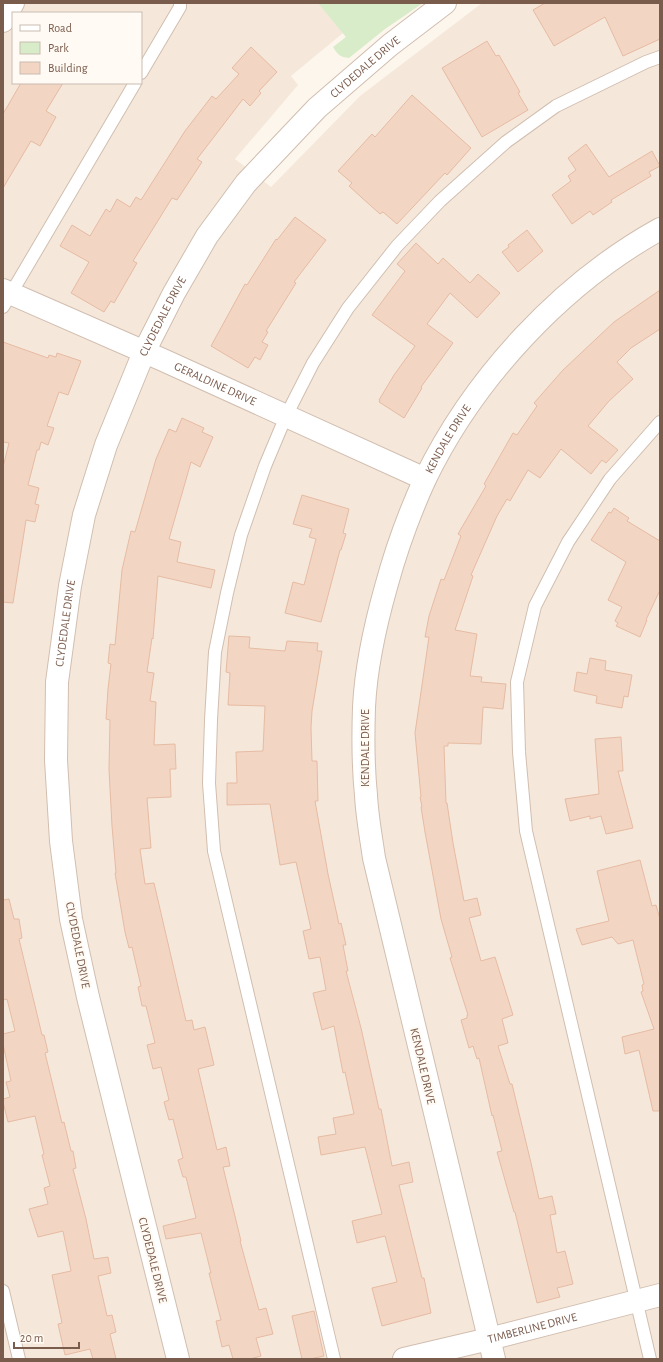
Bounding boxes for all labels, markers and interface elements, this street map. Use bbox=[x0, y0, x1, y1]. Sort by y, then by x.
legend bbox=[12, 12, 142, 84]
text: Road bbox=[48, 22, 72, 34]
street label: CLYDEDALE DRIVE bbox=[328, 34, 402, 100]
text: Park bbox=[48, 42, 69, 54]
text: Building bbox=[48, 62, 88, 74]
street label: CLYDEDALE DRIVE bbox=[137, 274, 188, 358]
street label: GERALDINE DRIVE bbox=[172, 360, 258, 408]
street label: KENDALE DRIVE bbox=[423, 402, 473, 475]
street label: CLYDEDALE DRIVE bbox=[53, 578, 77, 668]
street label: KENDALE DRIVE bbox=[359, 709, 371, 787]
street label: CLYDEDALE DRIVE bbox=[64, 901, 92, 989]
street label: KENDALE DRIVE bbox=[408, 1027, 438, 1105]
street label: CLYDEDALE DRIVE bbox=[137, 1216, 169, 1304]
street label: TIMBERLINE DRIVE bbox=[486, 1311, 578, 1345]
scale bar bbox=[14, 1324, 79, 1350]
text: 20 m bbox=[20, 1332, 43, 1344]

